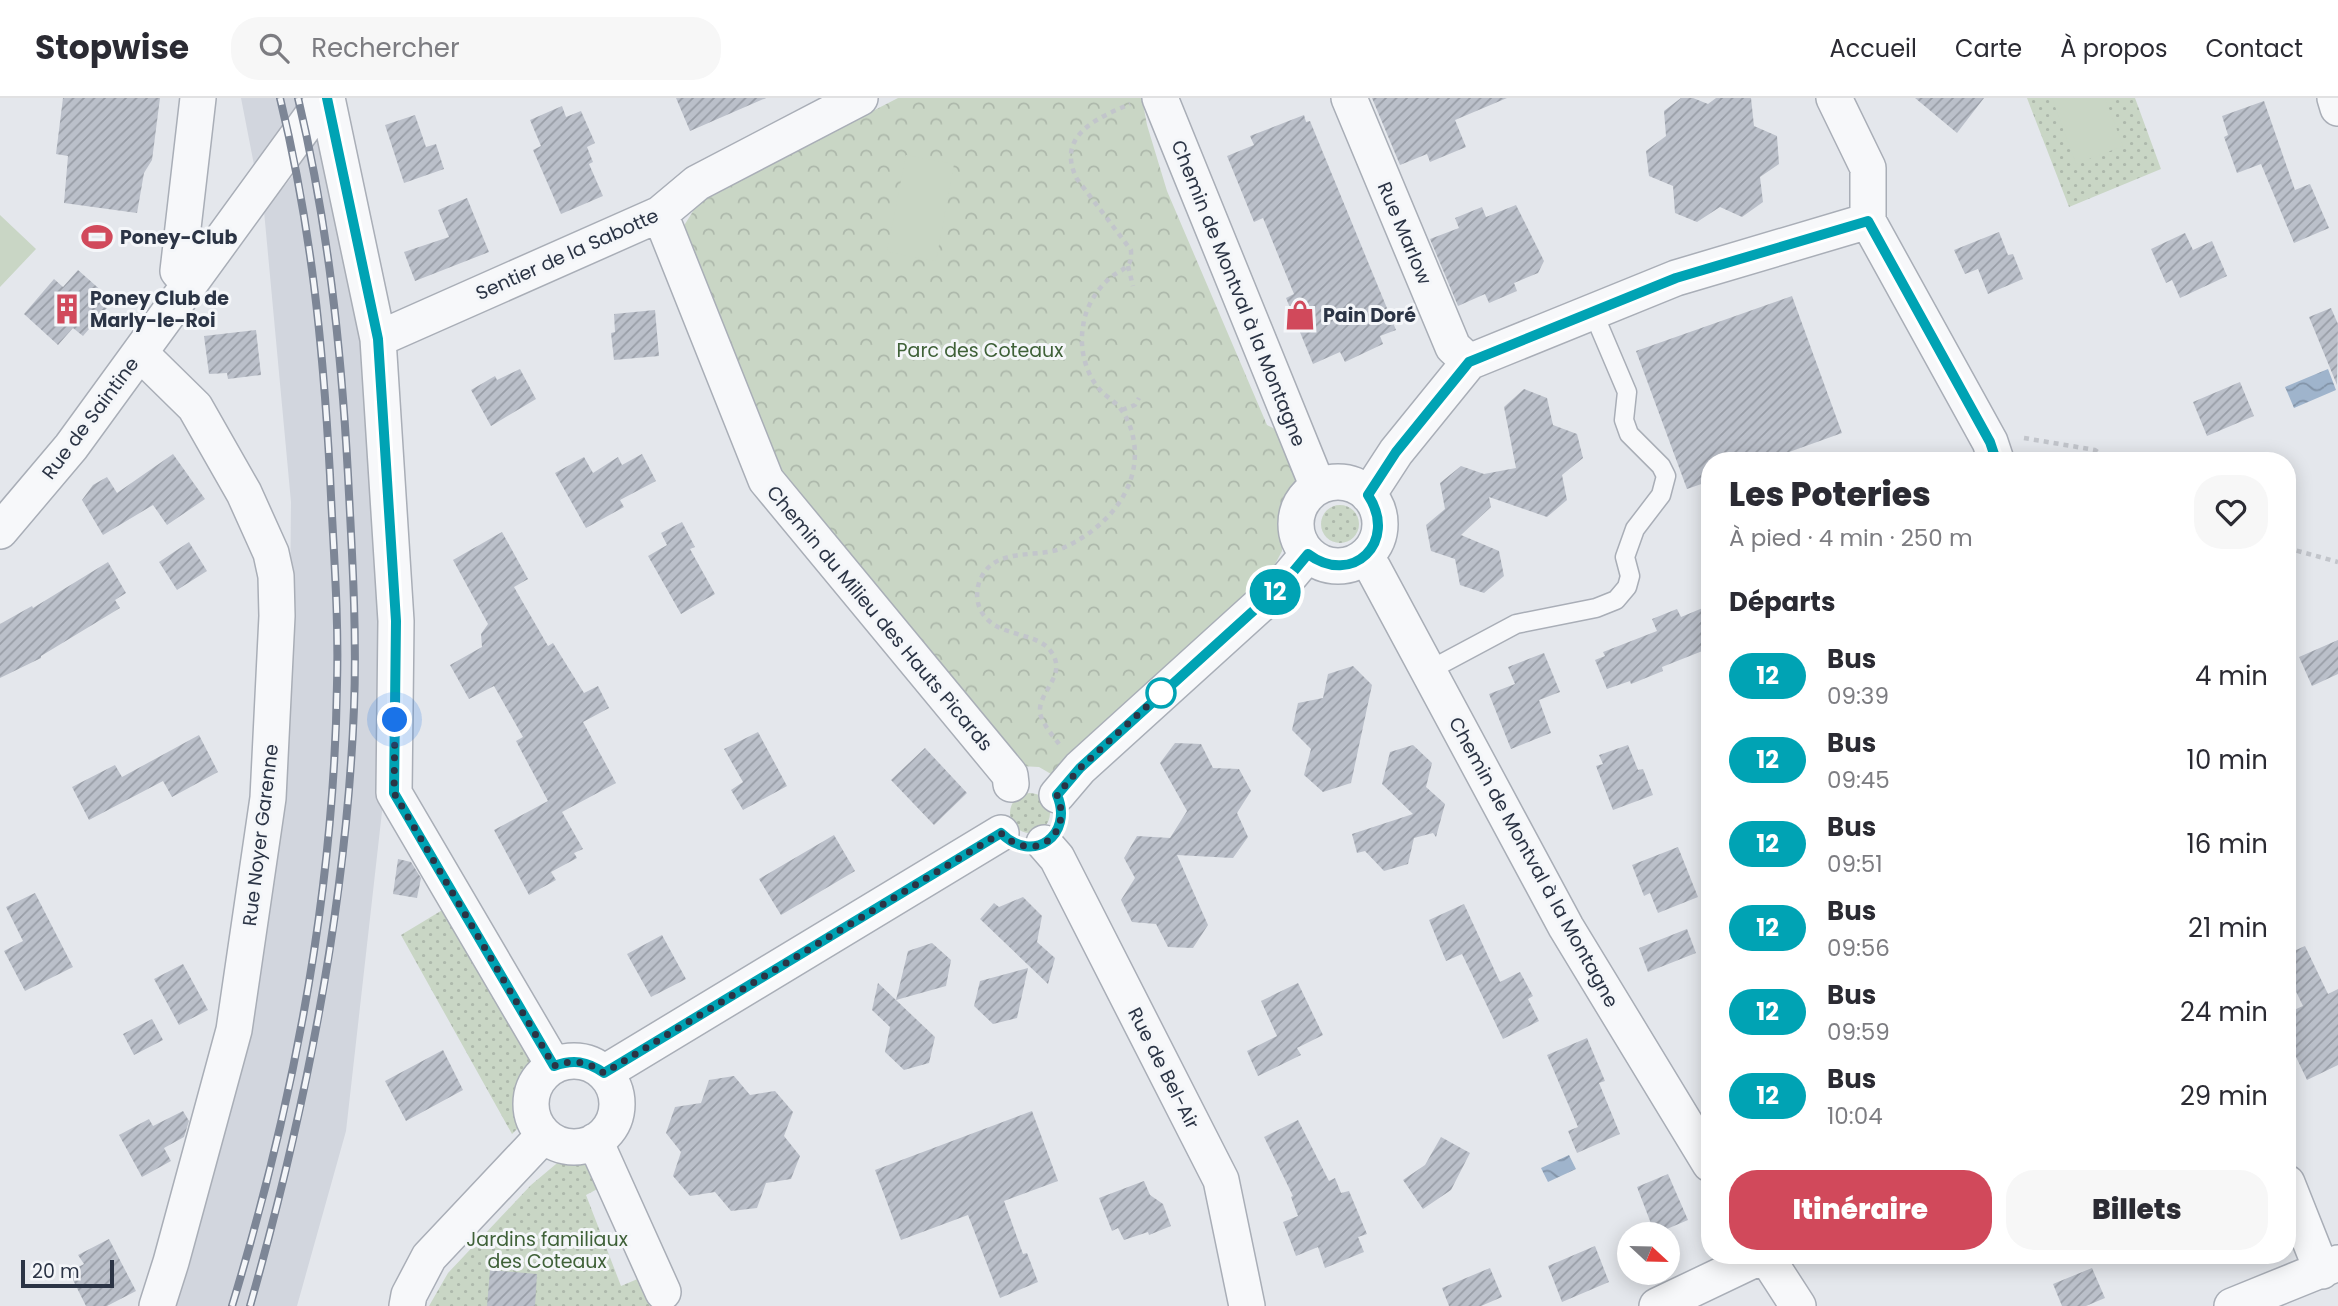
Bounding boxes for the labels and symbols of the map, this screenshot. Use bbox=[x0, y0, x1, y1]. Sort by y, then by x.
street label: Chemin de Montval à la Montagne bbox=[1165, 136, 1313, 450]
street label: Rue Marlow bbox=[1371, 178, 1438, 289]
street label: Sentier de la Sabotte bbox=[471, 202, 663, 307]
sports icon: Poney-Club bbox=[80, 220, 114, 254]
place label: Poney-Club bbox=[120, 224, 237, 251]
place label: Poney Club de Marly-le-Roi bbox=[90, 285, 229, 334]
building icon: Poney Club de Marly-le-Roi bbox=[50, 292, 84, 326]
shop icon: Pain Doré bbox=[1283, 298, 1317, 332]
place label: Pain Doré bbox=[1323, 302, 1416, 329]
park label: Parc des Coteaux bbox=[897, 337, 1063, 364]
street label: Rue de Saintine bbox=[35, 352, 145, 485]
street label: Chemin du Milieu des Hauts Picards bbox=[760, 480, 999, 757]
line badge: 12 bbox=[1244, 569, 1306, 615]
unlabelled marker bbox=[1146, 678, 1176, 708]
your location bbox=[377, 702, 412, 737]
street label: Chemin de Montval à la Montagne bbox=[1442, 712, 1625, 1012]
street label: Rue Noyer Garenne bbox=[236, 742, 285, 928]
street label: Rue de Bel-Air bbox=[1121, 1003, 1206, 1134]
north arrow bbox=[1617, 1222, 1680, 1284]
park label: Jardins familiaux des Coteaux bbox=[466, 1226, 628, 1275]
scale bar bbox=[21, 1257, 114, 1289]

